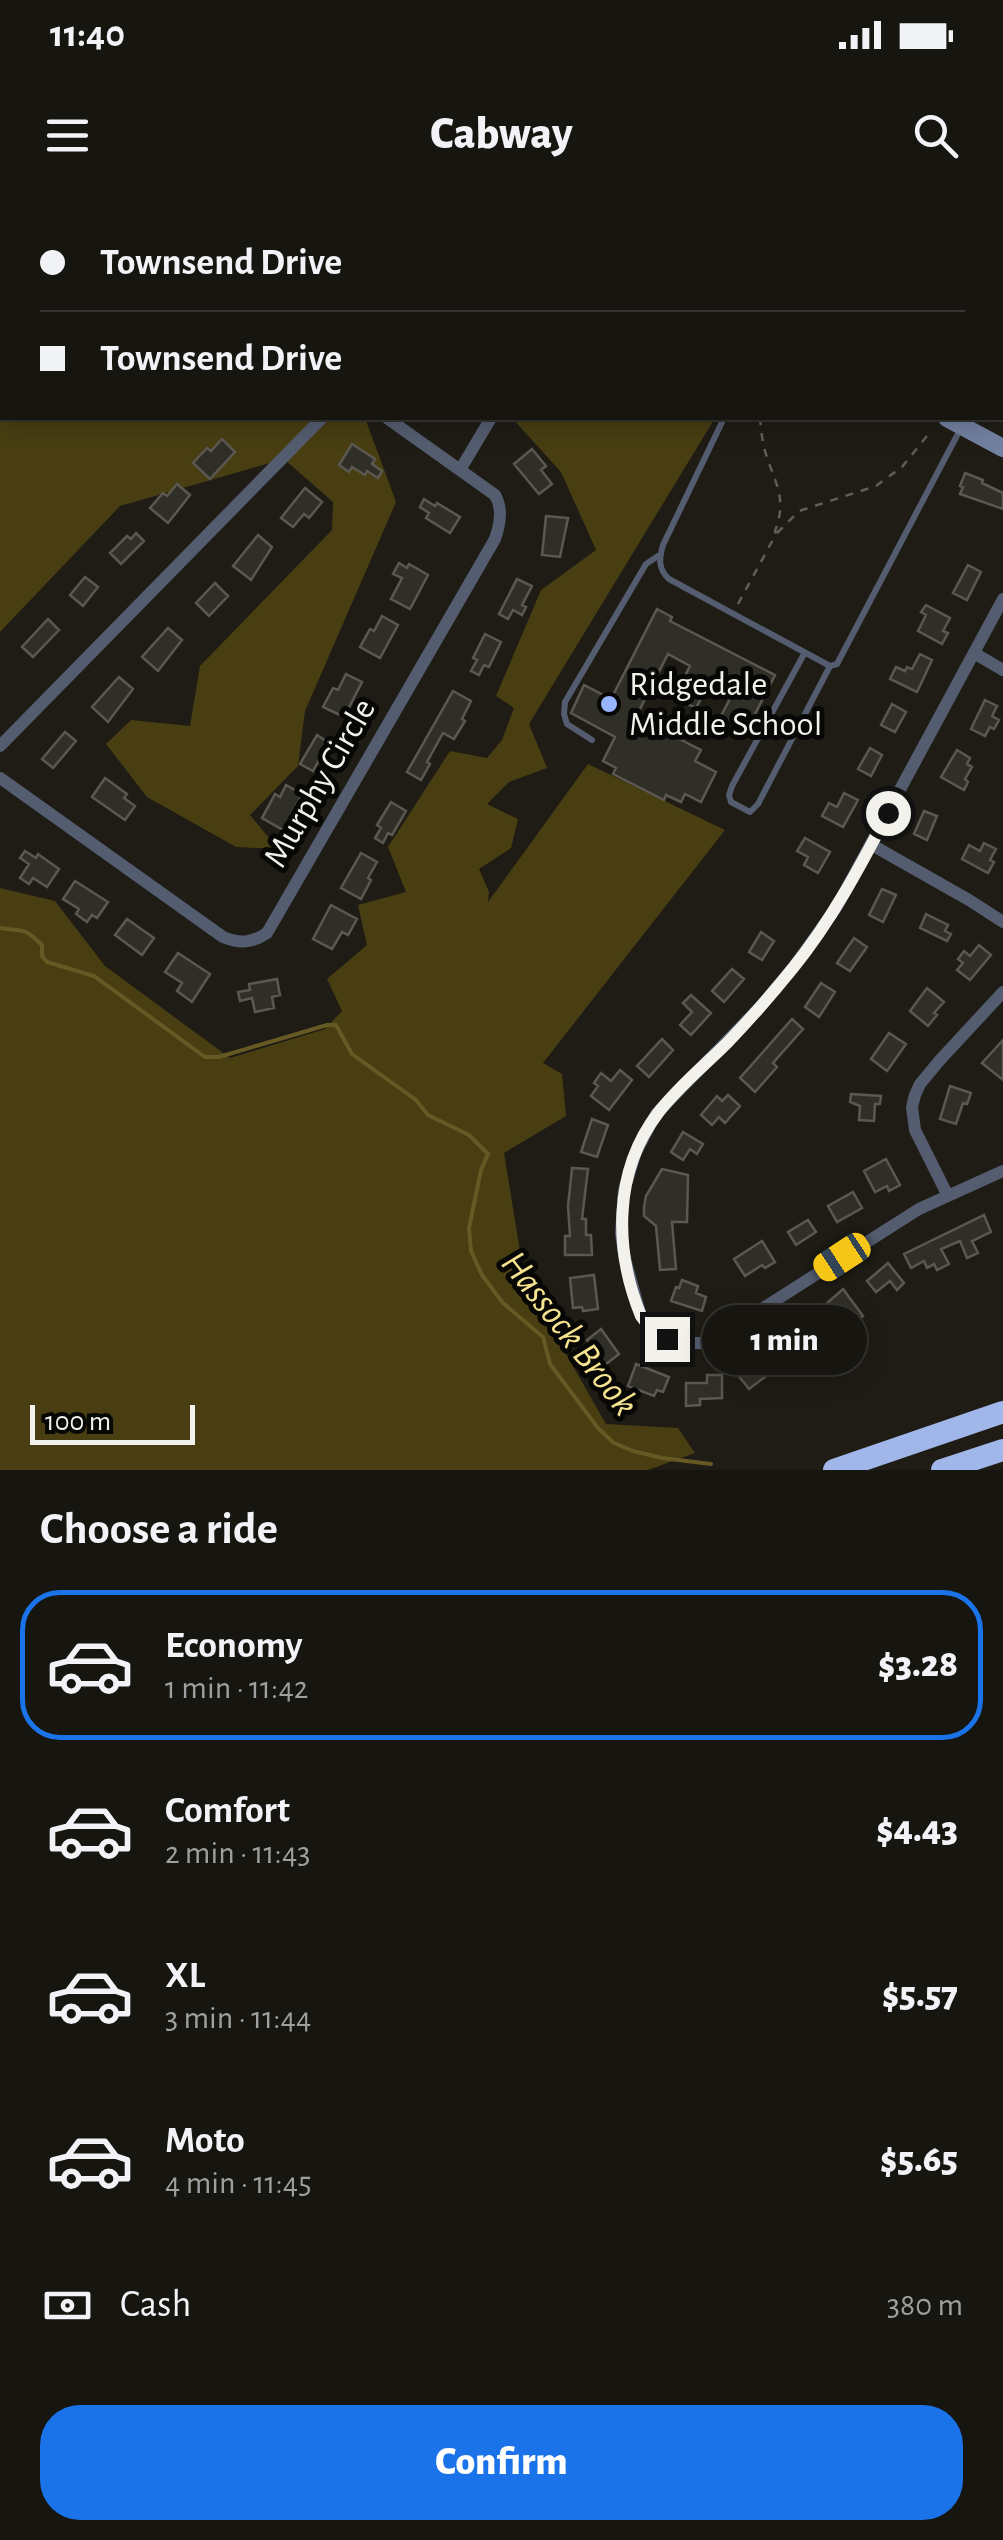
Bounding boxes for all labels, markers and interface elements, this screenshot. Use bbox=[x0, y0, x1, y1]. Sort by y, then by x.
text: 11:40 bbox=[50, 16, 125, 54]
icon: menu bbox=[40, 108, 95, 163]
icon: search bbox=[908, 108, 963, 163]
text: Cabway bbox=[430, 112, 573, 157]
text: Townsend Drive bbox=[100, 244, 342, 282]
text: Townsend Drive bbox=[100, 340, 342, 378]
place label: Ridgedale Middle School bbox=[629, 667, 822, 742]
street label: Murphy Circle bbox=[258, 693, 382, 873]
marker: Ridgedale Middle School bbox=[598, 693, 620, 715]
route start bbox=[866, 791, 911, 836]
car bbox=[809, 1228, 875, 1286]
water label: Hassock Brook bbox=[494, 1245, 644, 1423]
callout: 1 min bbox=[702, 1304, 867, 1374]
route end bbox=[645, 1317, 690, 1362]
text: 1 min bbox=[750, 1324, 819, 1356]
scale bar bbox=[30, 1400, 195, 1444]
text: 100 m bbox=[45, 1408, 111, 1436]
text: Choose a ride bbox=[40, 1507, 278, 1552]
icon: car bbox=[45, 1620, 135, 1710]
text: Economy bbox=[165, 1627, 303, 1665]
text: $3.28 bbox=[878, 1646, 958, 1684]
text: 1 min · 11:42 bbox=[165, 1672, 308, 1704]
icon: car bbox=[45, 1785, 135, 1875]
text: Comfort bbox=[165, 1792, 290, 1830]
text: $4.43 bbox=[876, 1811, 958, 1849]
text: 2 min · 11:43 bbox=[165, 1837, 311, 1869]
icon: car bbox=[45, 1950, 135, 2040]
text: XL bbox=[165, 1957, 205, 1995]
text: $5.57 bbox=[882, 1976, 958, 2014]
text: 3 min · 11:44 bbox=[165, 2002, 311, 2034]
icon: car bbox=[45, 2115, 135, 2205]
text: Moto bbox=[165, 2122, 245, 2160]
text: $5.65 bbox=[880, 2141, 958, 2179]
text: 4 min · 11:45 bbox=[165, 2167, 312, 2199]
icon: cash bbox=[40, 2278, 95, 2333]
text: Cash bbox=[120, 2286, 191, 2324]
text: 380 m bbox=[887, 2289, 963, 2321]
button: Confirm bbox=[40, 2405, 963, 2520]

